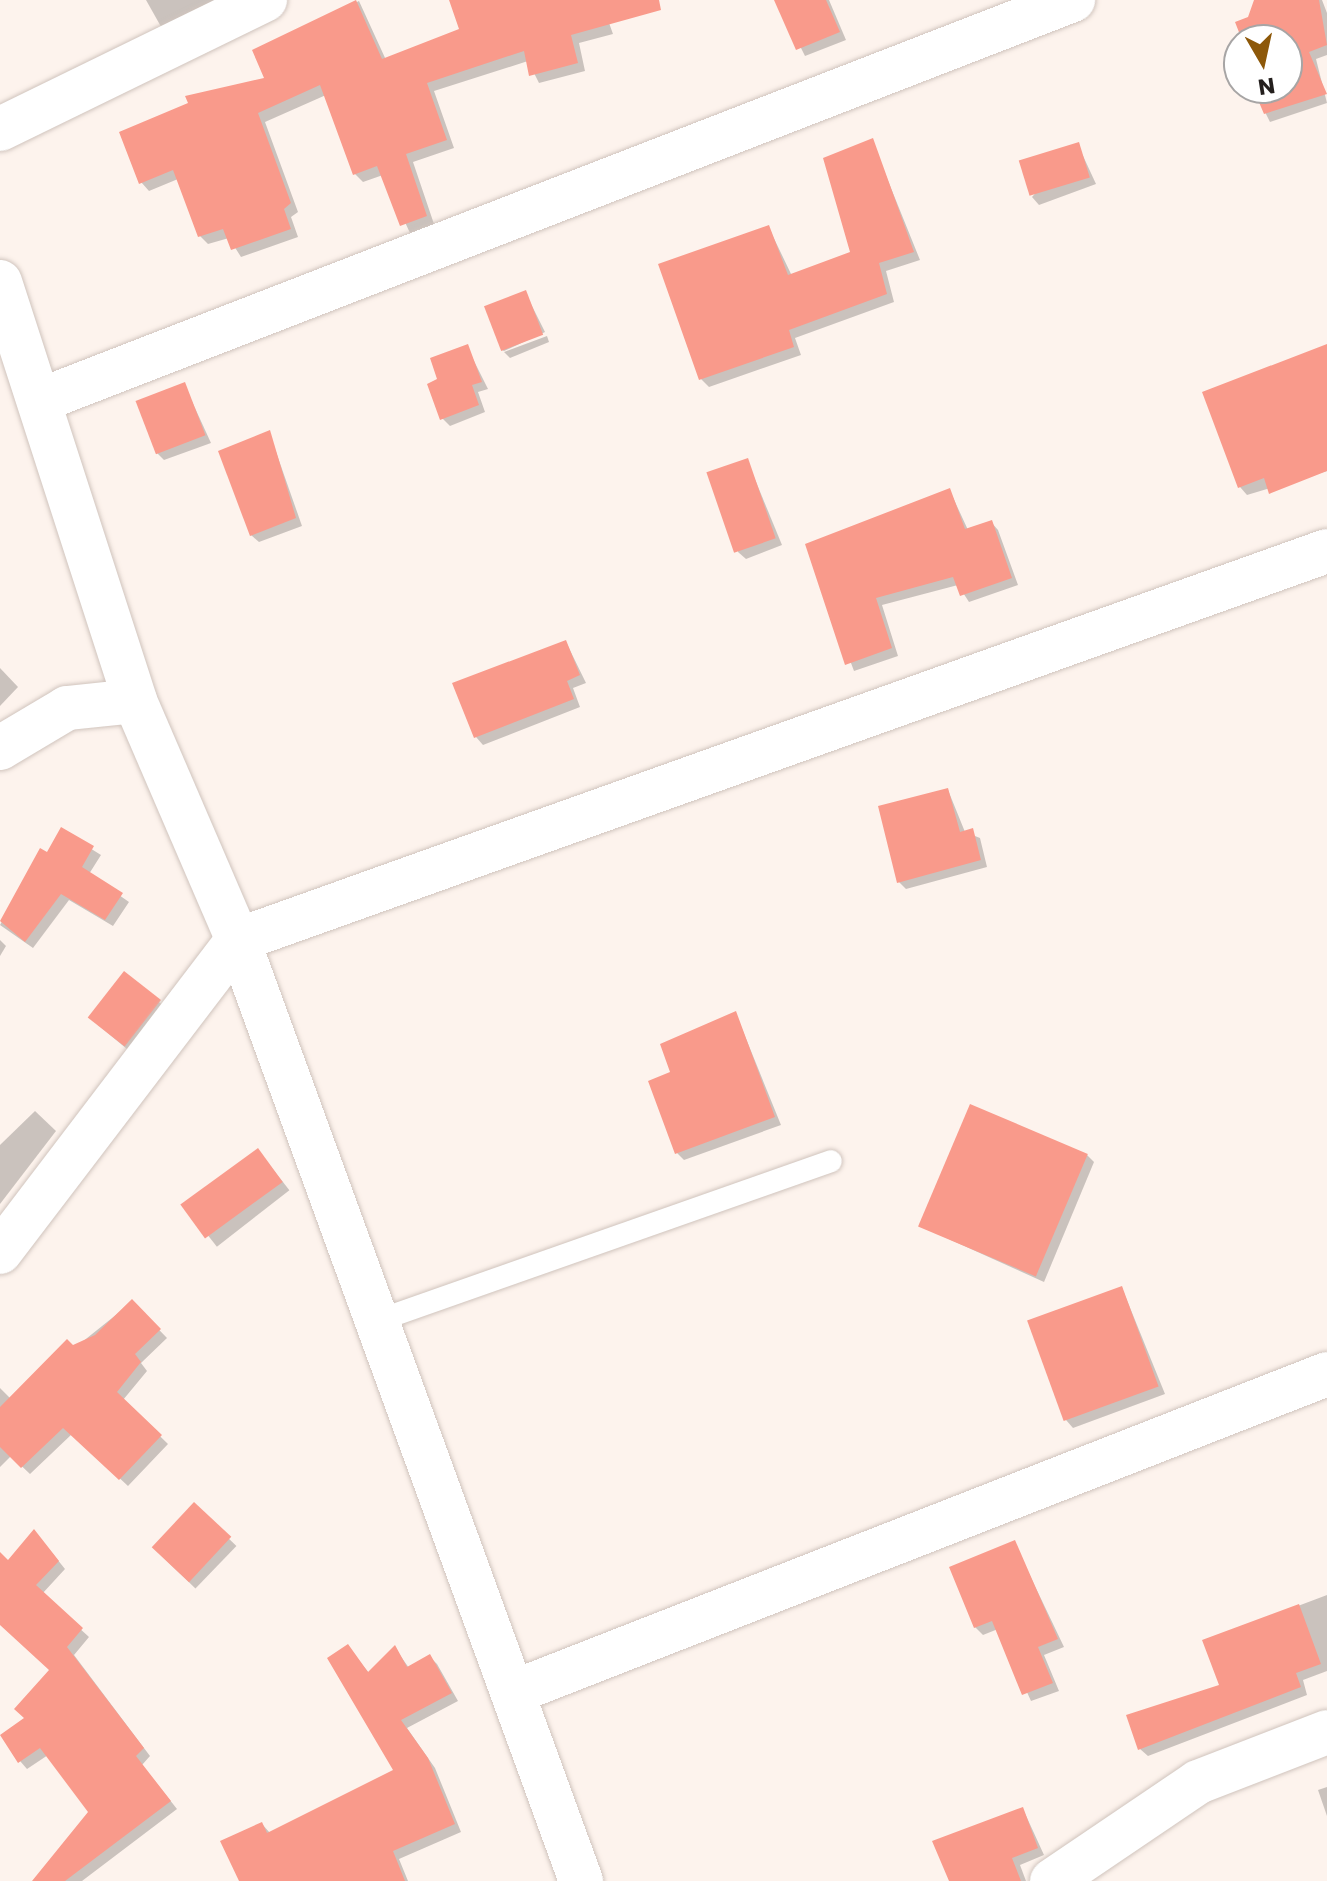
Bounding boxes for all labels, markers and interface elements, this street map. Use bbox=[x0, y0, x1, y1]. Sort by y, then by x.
north arrow bbox=[1223, 24, 1303, 104]
text: N bbox=[1256, 70, 1277, 103]

